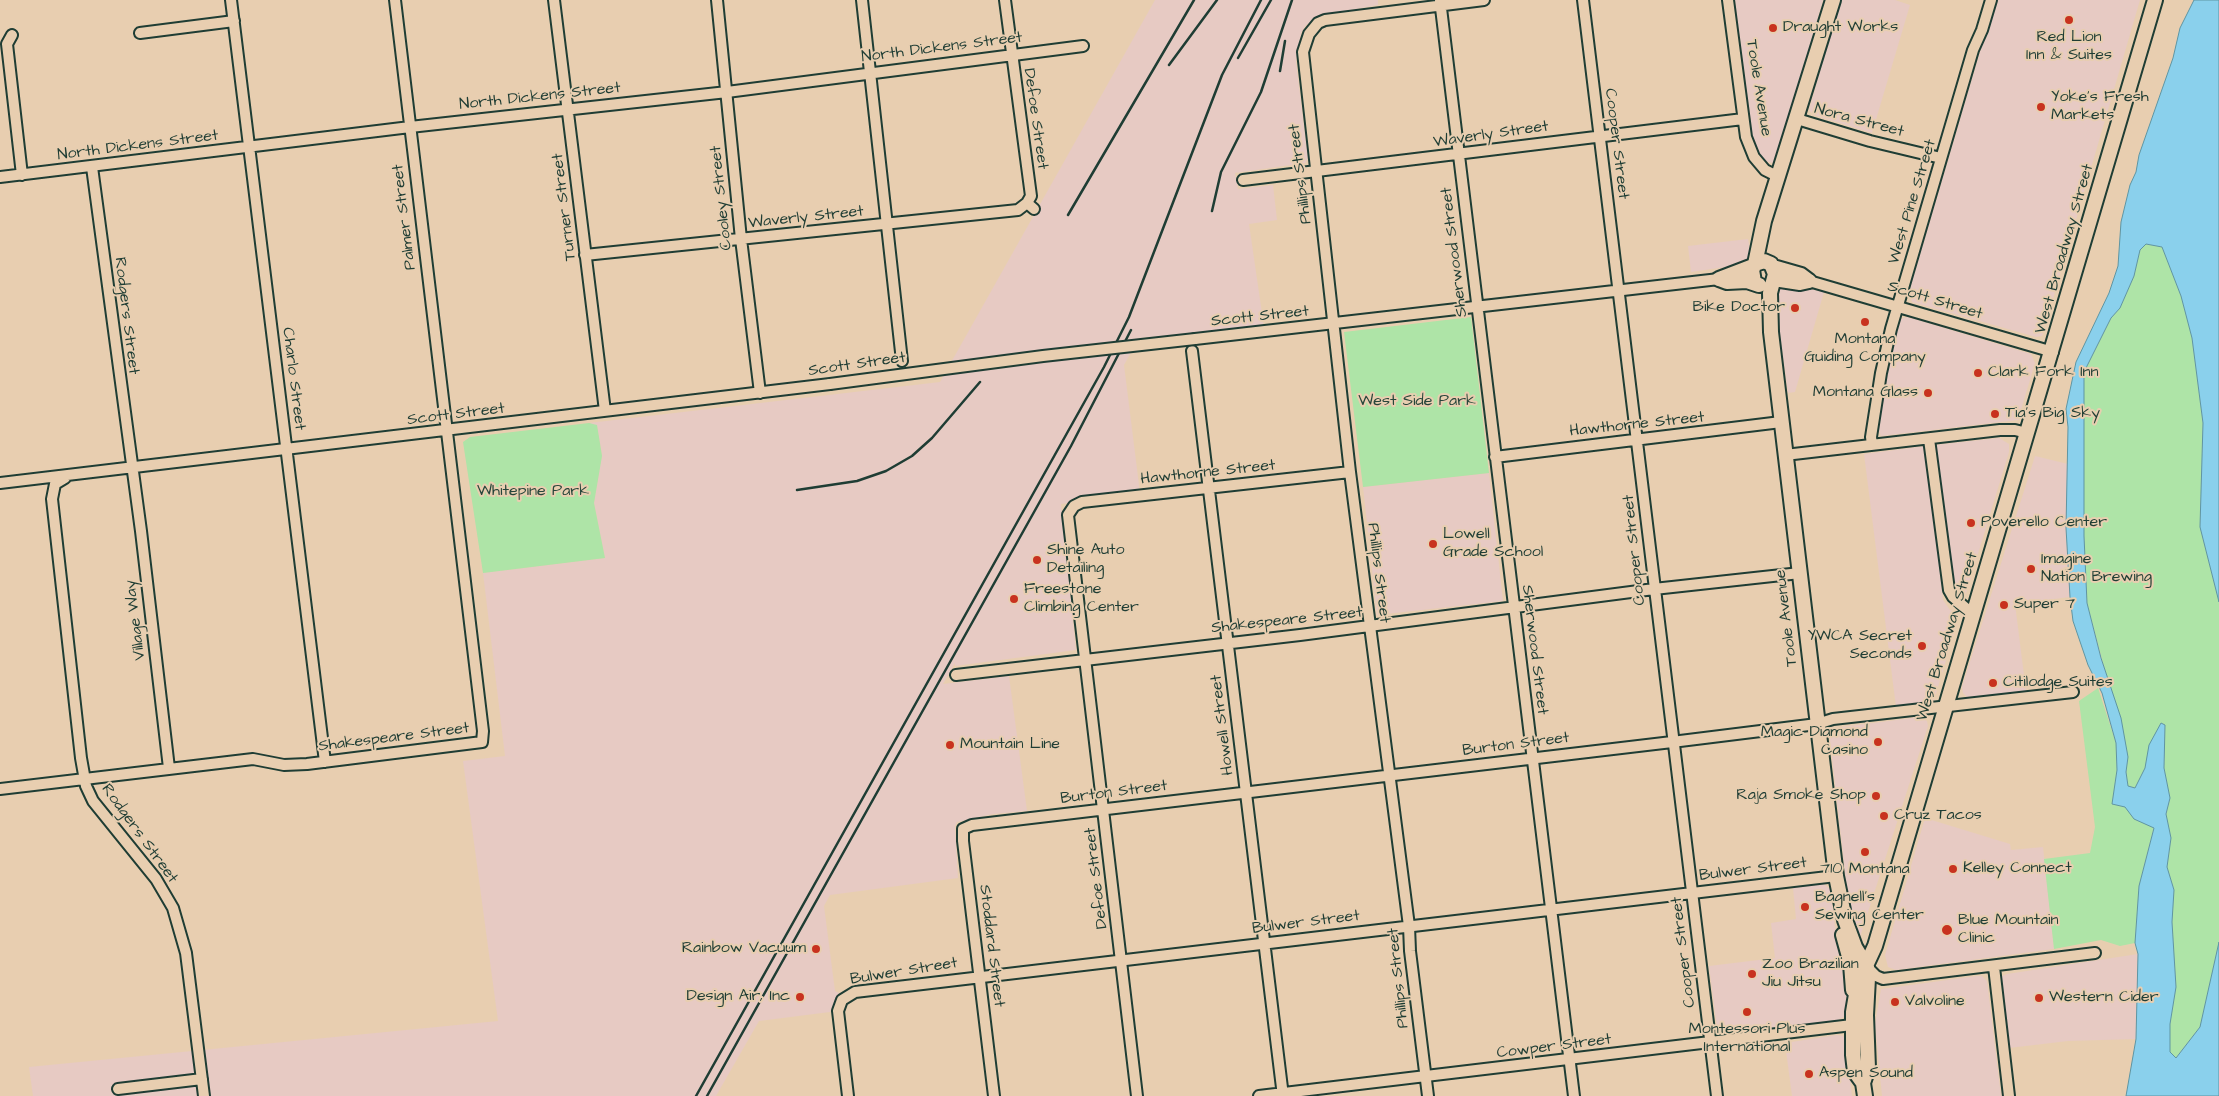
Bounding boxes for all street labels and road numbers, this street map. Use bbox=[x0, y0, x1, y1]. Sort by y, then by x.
street label: North Dickens Street bbox=[861, 29, 1023, 67]
street label: Toole Avenue bbox=[1741, 38, 1775, 138]
street label: Defoe Street bbox=[1018, 67, 1052, 171]
street label: North Dickens Street bbox=[459, 79, 621, 115]
street label: Cooper Street bbox=[1600, 88, 1632, 200]
street label: Nora Street bbox=[1812, 100, 1906, 142]
street label: Waverly Street bbox=[1432, 117, 1550, 153]
street label: Phillips Street bbox=[1285, 123, 1317, 225]
street label: North Dickens Street bbox=[57, 127, 219, 165]
street label: West Pine Street bbox=[1885, 137, 1941, 267]
street label: Cooley Street bbox=[707, 145, 737, 251]
street label: Turner Street bbox=[549, 152, 581, 262]
street label: West Broadway Street bbox=[2032, 162, 2098, 336]
street label: Palmer Street bbox=[389, 163, 421, 271]
street label: Sherwood Street bbox=[1438, 186, 1472, 318]
street label: Waverly Street bbox=[747, 202, 865, 234]
street label: Rodgers Street bbox=[109, 256, 143, 376]
street label: Scott Street bbox=[1885, 277, 1985, 325]
street label: Scott Street bbox=[1210, 302, 1310, 332]
street label: Charlo Street bbox=[277, 326, 309, 432]
street label: Scott Street bbox=[807, 349, 907, 381]
street label: Scott Street bbox=[406, 399, 506, 431]
street label: Hawthorne Street bbox=[1569, 408, 1705, 442]
street label: Hawthorne Street bbox=[1140, 456, 1276, 490]
street label: Cooper Street bbox=[1620, 494, 1650, 606]
street label: Phillips Street bbox=[1362, 522, 1394, 624]
street label: West Broadway Street bbox=[1913, 550, 1983, 724]
street label: Toole Avenue bbox=[1772, 568, 1802, 668]
street label: Village Way bbox=[122, 579, 150, 661]
street label: Sherwood Street bbox=[1517, 584, 1551, 716]
street label: Shakespeare Street bbox=[1211, 604, 1363, 638]
street label: Howell Street bbox=[1207, 674, 1239, 776]
street label: Shakespeare Street bbox=[317, 719, 471, 757]
street label: Burton Street bbox=[1461, 729, 1571, 761]
street label: Burton Street bbox=[1059, 777, 1169, 809]
street label: Rodgers Street bbox=[97, 781, 181, 887]
street label: Defoe Street bbox=[1081, 826, 1113, 930]
street label: Bulwer Street bbox=[1698, 854, 1808, 886]
street label: Stoddard Street bbox=[974, 884, 1008, 1008]
street label: Cooper Street bbox=[1668, 896, 1700, 1008]
street label: Bulwer Street bbox=[1251, 907, 1361, 939]
street label: Phillips Street bbox=[1384, 927, 1414, 1029]
street label: Bulwer Street bbox=[849, 954, 959, 990]
street label: Cowper Street bbox=[1496, 1030, 1612, 1064]

